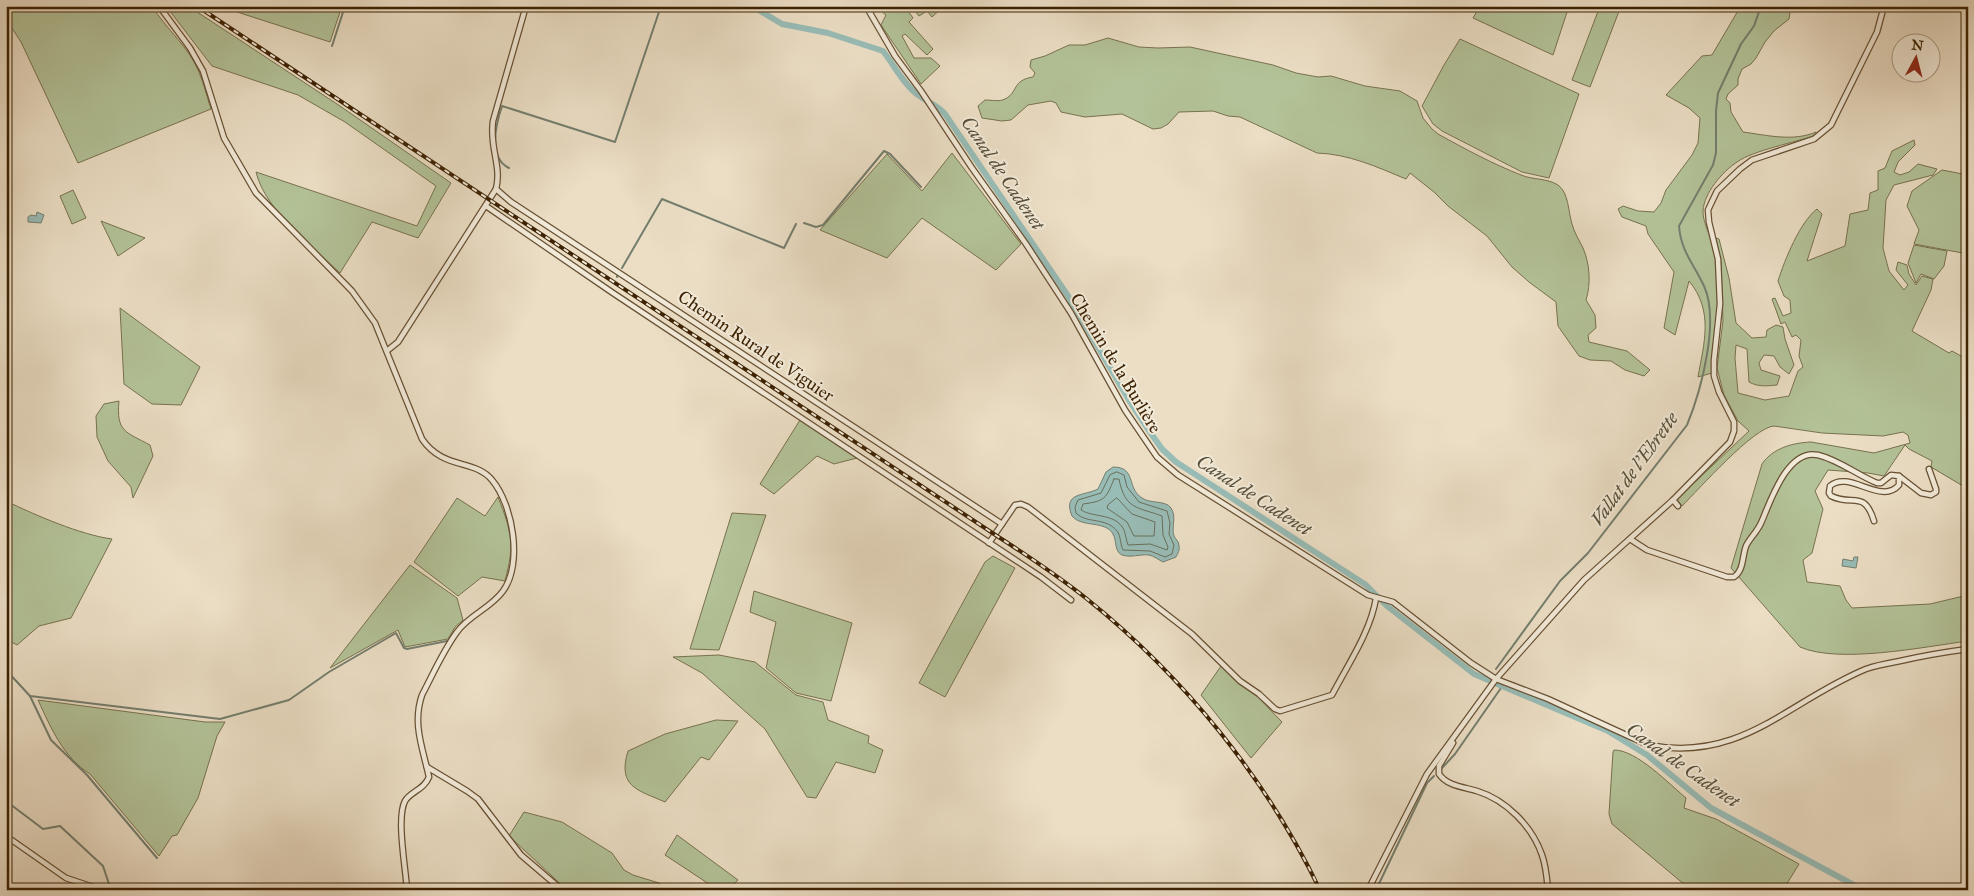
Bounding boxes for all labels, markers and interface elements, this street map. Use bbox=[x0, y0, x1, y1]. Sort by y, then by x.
north arrow bbox=[1892, 32, 1942, 82]
text: N bbox=[1911, 36, 1925, 55]
water label: Canal de Cadenet bbox=[956, 112, 1050, 235]
street label: Chemin Rural de Viguier bbox=[673, 286, 839, 407]
street label: Chemin de la Burlière bbox=[1065, 289, 1167, 437]
water label: Vallat de l'Ebrette bbox=[1585, 407, 1683, 530]
water label: Canal de Cadenet bbox=[1192, 449, 1317, 541]
water label: Canal de Cadenet bbox=[1622, 718, 1745, 813]

